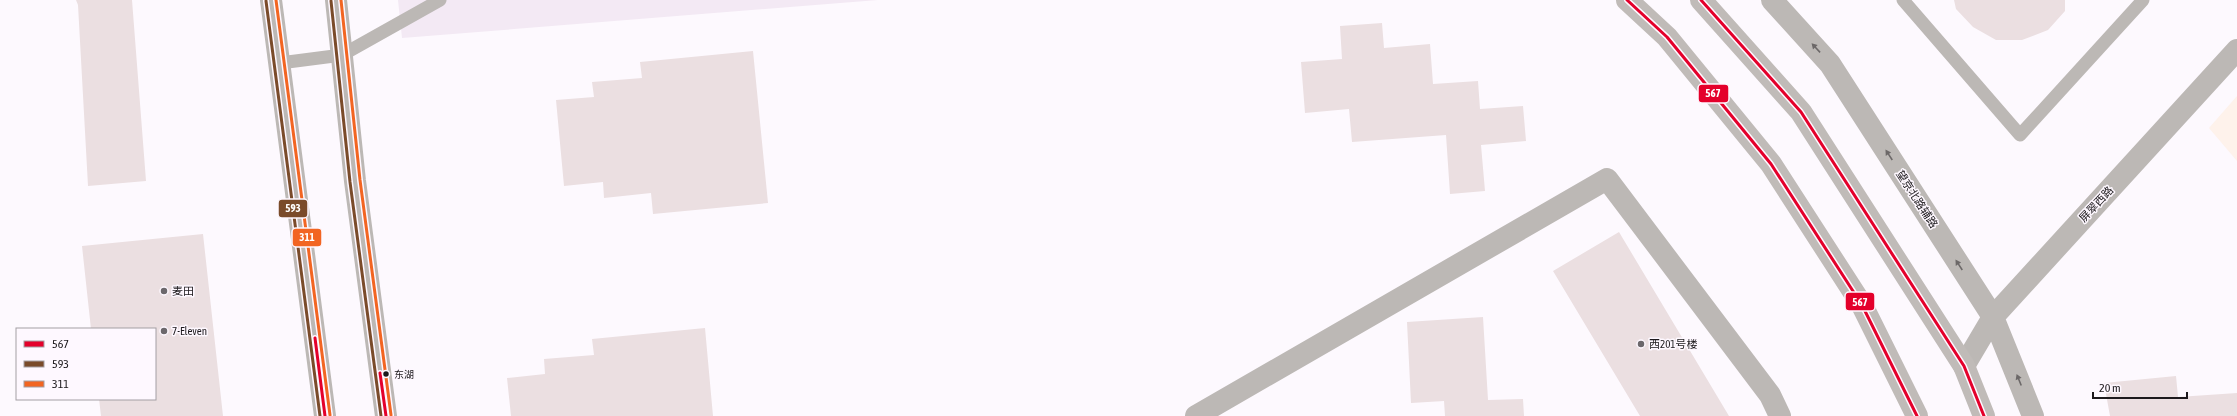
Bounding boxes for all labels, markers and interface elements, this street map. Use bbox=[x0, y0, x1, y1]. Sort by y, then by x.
one-way arrow bbox=[1811, 43, 1821, 53]
line badge: 567 bbox=[1698, 84, 1729, 103]
text: 567 bbox=[1705, 87, 1721, 99]
one-way arrow bbox=[1885, 150, 1893, 161]
street label: 望京北路辅路 bbox=[1894, 168, 1940, 230]
street label: 屏翠西路 bbox=[2077, 184, 2115, 224]
line badge: 593 bbox=[278, 199, 308, 218]
text: 593 bbox=[285, 202, 301, 214]
line badge: 311 bbox=[292, 228, 322, 247]
text: 311 bbox=[299, 231, 315, 243]
one-way arrow bbox=[1956, 259, 1963, 271]
place label: 麦田 bbox=[172, 285, 194, 297]
marker: 麦田 bbox=[159, 286, 169, 296]
line badge: 567 bbox=[1845, 292, 1875, 311]
text: 567 bbox=[1852, 296, 1868, 308]
place label: 7-Eleven bbox=[172, 325, 207, 337]
marker: 7-Eleven bbox=[159, 326, 169, 336]
legend bbox=[16, 328, 156, 400]
text: 567 bbox=[52, 337, 69, 351]
place label: 西201号楼 bbox=[1649, 338, 1698, 350]
marker: 西201号楼 bbox=[1636, 339, 1646, 349]
text: 593 bbox=[52, 357, 69, 371]
marker: 东湖 bbox=[381, 369, 391, 379]
place label: 东湖 bbox=[394, 369, 414, 380]
one-way arrow bbox=[2015, 373, 2021, 385]
scale bar bbox=[2093, 374, 2187, 400]
text: 311 bbox=[52, 377, 69, 391]
text: 20 m bbox=[2099, 381, 2121, 395]

